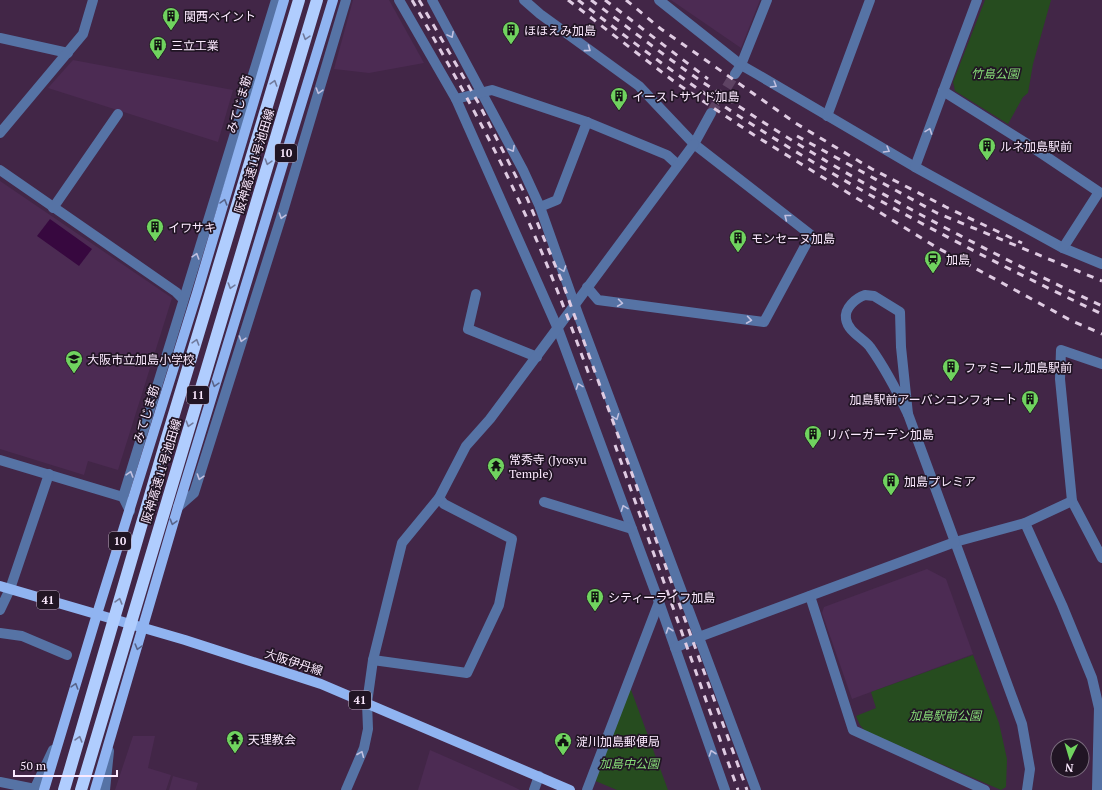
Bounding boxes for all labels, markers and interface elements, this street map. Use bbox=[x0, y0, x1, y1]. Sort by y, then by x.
building icon: 関西ペイント bbox=[161, 6, 181, 31]
place label: 関西ペイント bbox=[184, 9, 256, 24]
building icon: ほほえみ加島 bbox=[501, 20, 521, 45]
place label: ほほえみ加島 bbox=[524, 23, 596, 38]
one-way arrow bbox=[446, 30, 453, 38]
one-way arrow bbox=[302, 34, 311, 41]
building icon: 三立工業 bbox=[148, 35, 168, 60]
place label: 三立工業 bbox=[171, 38, 219, 53]
one-way arrow bbox=[584, 44, 591, 52]
park label: 竹島公園 bbox=[971, 66, 1021, 81]
street label: みてじま筋 bbox=[224, 73, 254, 135]
one-way arrow bbox=[269, 80, 278, 87]
one-way arrow bbox=[770, 80, 777, 87]
building icon: イーストサイド加島 bbox=[609, 86, 629, 111]
one-way arrow bbox=[315, 87, 324, 94]
place label: イーストサイド加島 bbox=[632, 89, 739, 104]
street label: 阪神高速11号池田線 bbox=[231, 107, 277, 215]
one-way arrow bbox=[924, 127, 932, 134]
building icon: ルネ加島駅前 bbox=[977, 136, 997, 161]
place label: ルネ加島駅前 bbox=[1000, 139, 1072, 154]
road number: 10 bbox=[275, 144, 297, 162]
one-way arrow bbox=[507, 145, 515, 152]
one-way arrow bbox=[883, 146, 890, 153]
one-way arrow bbox=[264, 158, 273, 165]
one-way arrow bbox=[219, 199, 228, 206]
one-way arrow bbox=[278, 212, 287, 219]
one-way arrow bbox=[784, 214, 791, 221]
building icon: イワサキ bbox=[145, 217, 165, 242]
place label: イワサキ bbox=[168, 220, 216, 235]
building icon: モンセーヌ加島 bbox=[728, 228, 748, 253]
place label: モンセーヌ加島 bbox=[751, 231, 835, 246]
station icon: 加島 bbox=[923, 249, 943, 274]
place label: 加島 bbox=[946, 252, 970, 267]
one-way arrow bbox=[192, 253, 200, 260]
one-way arrow bbox=[558, 265, 566, 272]
one-way arrow bbox=[227, 283, 236, 290]
one-way arrow bbox=[617, 298, 623, 307]
one-way arrow bbox=[746, 315, 752, 324]
one-way arrow bbox=[238, 336, 247, 343]
one-way arrow bbox=[191, 339, 200, 346]
school or university icon: 大阪市立加島小学校 bbox=[64, 349, 84, 374]
place label: 大阪市立加島小学校 bbox=[87, 352, 195, 367]
building icon: ファミール加島駅前 bbox=[941, 357, 961, 382]
place label: ファミール加島駅前 bbox=[964, 360, 1072, 375]
one-way arrow bbox=[211, 380, 220, 387]
street label: みてじま筋 bbox=[130, 383, 162, 445]
one-way arrow bbox=[576, 383, 584, 390]
road number: 11 bbox=[187, 386, 209, 404]
building icon: 加島駅前アーバンコンフォート bbox=[1020, 389, 1040, 414]
place label: 加島駅前アーバンコンフォート bbox=[850, 392, 1017, 407]
one-way arrow bbox=[612, 414, 620, 421]
street label: 阪神高速11号池田線 bbox=[138, 417, 184, 525]
one-way arrow bbox=[185, 420, 194, 427]
building icon: リバーガーデン加島 bbox=[803, 424, 823, 449]
place label: リバーガーデン加島 bbox=[826, 427, 934, 442]
place label: 常秀寺 (Jyosyu Temple) bbox=[509, 452, 587, 481]
temple icon: 常秀寺 (Jyosyu Temple) bbox=[486, 456, 506, 481]
one-way arrow bbox=[125, 471, 134, 478]
building icon: 加島プレミア bbox=[881, 471, 901, 496]
one-way arrow bbox=[196, 473, 204, 480]
place label: 加島プレミア bbox=[904, 474, 976, 489]
one-way arrow bbox=[621, 505, 629, 512]
one-way arrow bbox=[170, 519, 178, 525]
road number: 10 bbox=[109, 532, 131, 550]
building icon: シティーライフ加島 bbox=[585, 587, 605, 612]
place label: シティーライフ加島 bbox=[608, 590, 715, 605]
road number: 41 bbox=[37, 591, 59, 609]
one-way arrow bbox=[114, 598, 123, 605]
one-way arrow bbox=[666, 627, 674, 634]
one-way arrow bbox=[134, 643, 143, 650]
street label: 大阪伊丹線 bbox=[263, 646, 325, 678]
one-way arrow bbox=[71, 682, 79, 689]
road number: 41 bbox=[349, 691, 371, 709]
park label: 加島駅前公園 bbox=[909, 708, 983, 723]
temple icon: 天理教会 bbox=[225, 729, 245, 754]
public building icon: 淀川加島郵便局 bbox=[553, 731, 573, 756]
place label: 天理教会 bbox=[248, 732, 296, 747]
place label: 淀川加島郵便局 bbox=[576, 734, 660, 749]
one-way arrow bbox=[74, 736, 83, 743]
north arrow bbox=[1050, 738, 1090, 778]
one-way arrow bbox=[708, 750, 717, 757]
one-way arrow bbox=[356, 751, 364, 759]
scale bar bbox=[14, 752, 117, 778]
park label: 加島中公園 bbox=[599, 756, 661, 771]
text: 50 m bbox=[20, 758, 47, 773]
text: N bbox=[1064, 761, 1074, 775]

